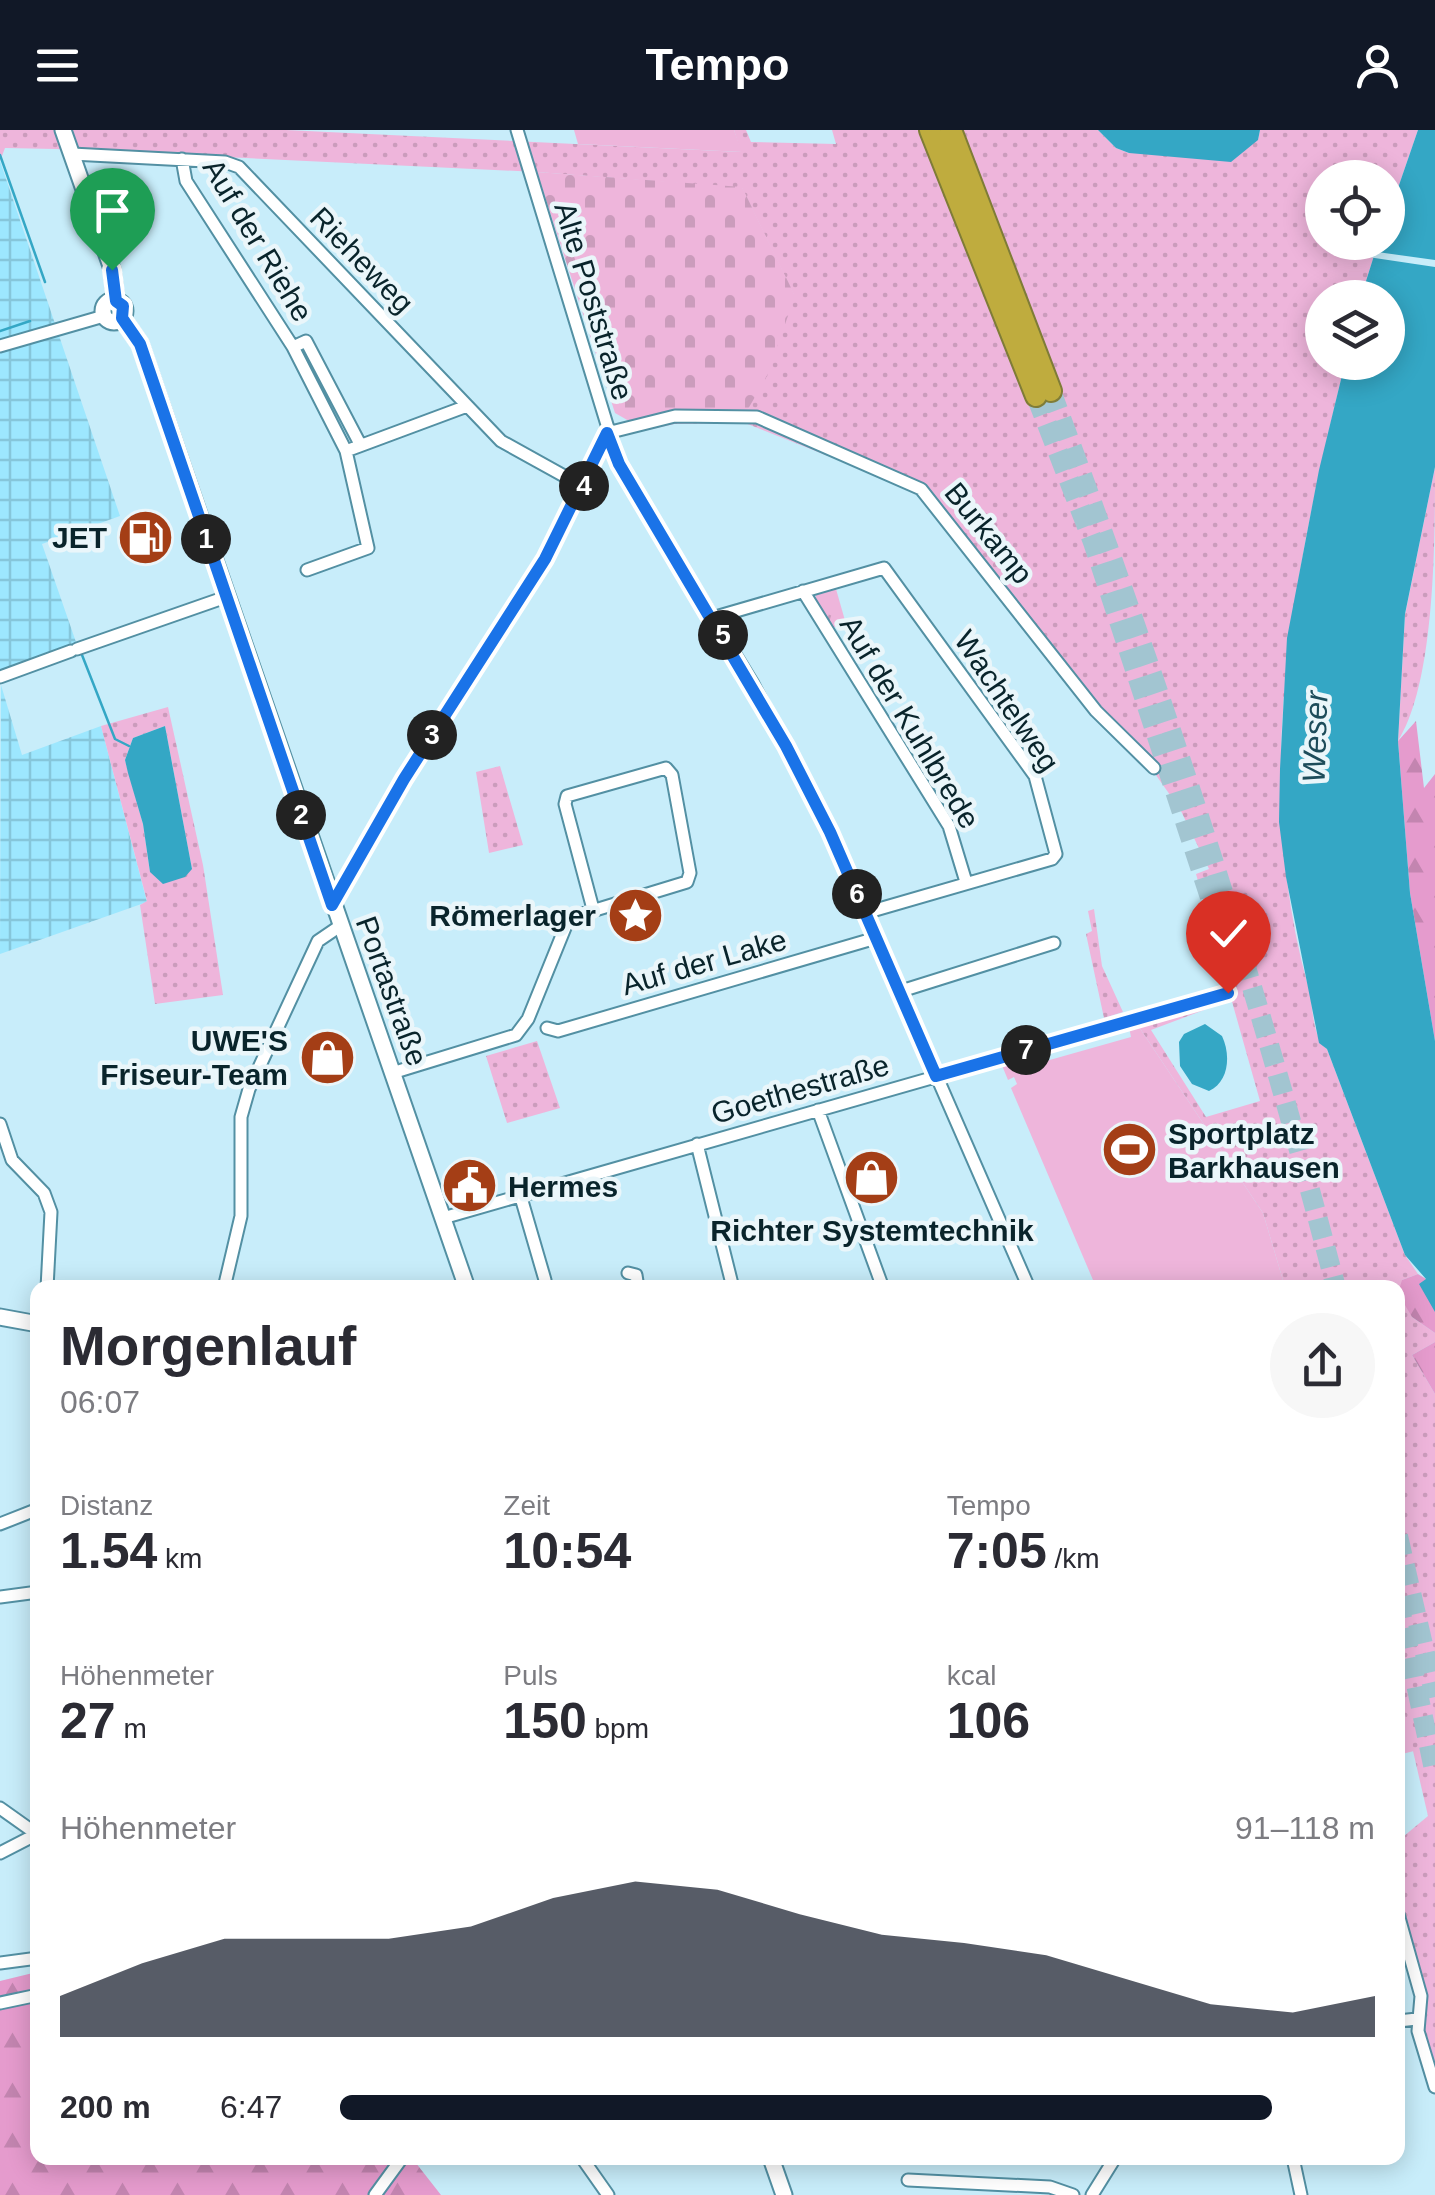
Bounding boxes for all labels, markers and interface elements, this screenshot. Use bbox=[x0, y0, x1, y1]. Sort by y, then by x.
icon: menu bbox=[30, 38, 85, 93]
icon: person bbox=[1350, 38, 1405, 93]
text: Tempo bbox=[645, 39, 790, 90]
street label: Auf der Riehe bbox=[197, 153, 319, 327]
map controls bbox=[1305, 160, 1405, 380]
button: locate bbox=[1305, 160, 1405, 260]
pin bbox=[70, 168, 155, 271]
icon: arrive bbox=[85, 183, 140, 238]
street label: Alte Poststraße bbox=[548, 198, 640, 404]
street label: Rieheweg bbox=[304, 201, 420, 319]
button: layers bbox=[1305, 280, 1405, 380]
pin: 4 bbox=[559, 461, 609, 511]
text: 4 bbox=[576, 470, 592, 501]
street label: Burkamp bbox=[938, 476, 1040, 590]
fuel station icon: JET bbox=[116, 507, 176, 567]
pin: 1 bbox=[181, 514, 231, 564]
place label: JET bbox=[52, 521, 107, 554]
text: 1 bbox=[198, 523, 214, 554]
pin: 5 bbox=[698, 610, 748, 660]
street label: Auf der Kuhlbrede bbox=[834, 610, 986, 834]
text: 5 bbox=[715, 619, 731, 650]
street label: Wachtelweg bbox=[948, 624, 1066, 778]
water label: Weser bbox=[1295, 689, 1335, 784]
pin: 3 bbox=[407, 710, 457, 760]
text: 3 bbox=[424, 719, 440, 750]
pin: 2 bbox=[276, 790, 326, 840]
text: 2 bbox=[293, 799, 309, 830]
pin: 6 bbox=[832, 869, 882, 919]
text: 6 bbox=[849, 878, 865, 909]
place icon: Römerlager bbox=[605, 885, 665, 945]
pin bbox=[1186, 891, 1271, 994]
place label: Römerlager bbox=[429, 899, 596, 932]
icon: check bbox=[1201, 906, 1256, 961]
street label: Portastraße bbox=[350, 912, 434, 1070]
street label: Auf der Lake bbox=[618, 923, 790, 1001]
place label: UWE'S Friseur-Team bbox=[100, 1024, 288, 1091]
pin: 7 bbox=[1001, 1025, 1051, 1075]
shop icon: UWE'S Friseur-Team bbox=[297, 1027, 357, 1087]
text: 7 bbox=[1018, 1034, 1034, 1065]
street label: Goethestraße bbox=[707, 1048, 893, 1130]
place label: Sportplatz Barkhausen bbox=[1168, 1117, 1340, 1184]
sports icon: Sportplatz Barkhausen bbox=[1099, 1120, 1159, 1180]
shop icon: Richter Systemtechnik bbox=[842, 1148, 902, 1208]
public building icon: Hermes bbox=[439, 1156, 499, 1216]
place label: Hermes bbox=[508, 1170, 618, 1203]
place label: Richter Systemtechnik bbox=[710, 1214, 1034, 1247]
button: share bbox=[1270, 1313, 1375, 1418]
text: Morgenlauf bbox=[60, 1315, 356, 1377]
text: 06:07 bbox=[60, 1384, 140, 1420]
text: Distanz bbox=[60, 1490, 153, 1521]
text: Zeit bbox=[503, 1490, 550, 1521]
text: Tempo bbox=[947, 1490, 1031, 1521]
text: 1.54 bbox=[60, 1523, 157, 1579]
text: 10:54 bbox=[503, 1523, 631, 1579]
text: 7:05 bbox=[947, 1523, 1047, 1579]
text: km bbox=[157, 1543, 202, 1574]
text: /km bbox=[1047, 1543, 1100, 1574]
text: Höhenmeter bbox=[60, 1660, 214, 1691]
text: Puls bbox=[503, 1660, 558, 1691]
text: kcal bbox=[947, 1660, 996, 1691]
text: 27 bbox=[60, 1693, 116, 1749]
text: 150 bbox=[503, 1693, 587, 1749]
text: 106 bbox=[947, 1693, 1030, 1749]
text: m bbox=[116, 1713, 147, 1744]
text: bpm bbox=[587, 1713, 649, 1744]
text: Höhenmeter bbox=[60, 1810, 236, 1846]
text: 91–118 m bbox=[1235, 1810, 1375, 1846]
text: 200 m bbox=[60, 2089, 151, 2125]
text: 6:47 bbox=[220, 2089, 282, 2125]

